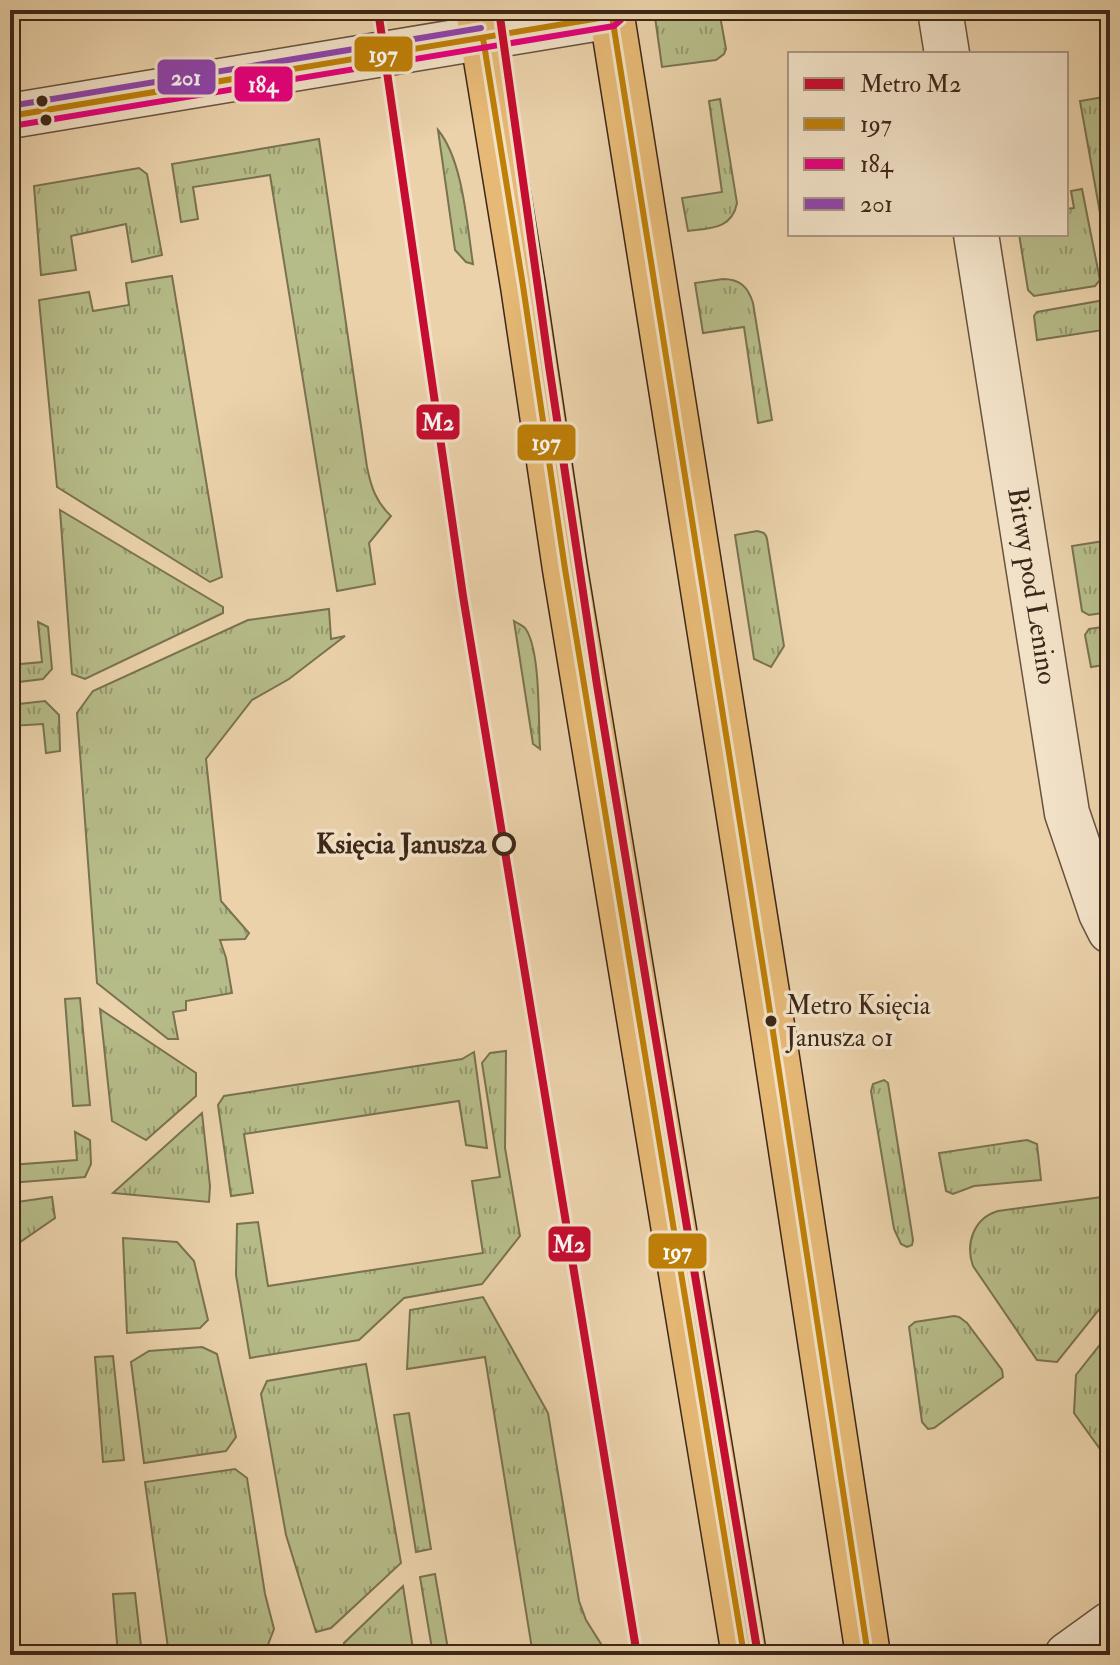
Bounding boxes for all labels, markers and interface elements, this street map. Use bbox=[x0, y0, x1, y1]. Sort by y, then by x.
line badge: 197 bbox=[353, 35, 414, 73]
text: 197 bbox=[368, 41, 398, 69]
legend bbox=[788, 52, 1068, 236]
line badge: 201 bbox=[156, 58, 217, 96]
text: 201 bbox=[171, 64, 201, 92]
line badge: 184 bbox=[233, 65, 294, 103]
text: Metro M2 bbox=[860, 69, 961, 100]
text: 184 bbox=[248, 71, 280, 99]
unlabelled marker bbox=[34, 93, 50, 109]
text: 197 bbox=[860, 109, 892, 140]
unlabelled marker bbox=[38, 112, 54, 128]
text: 184 bbox=[860, 149, 894, 180]
text: 201 bbox=[860, 189, 893, 220]
line badge: M2 bbox=[415, 403, 461, 441]
text: M2 bbox=[421, 409, 454, 437]
line badge: 197 bbox=[516, 423, 577, 462]
text: 197 bbox=[531, 429, 561, 457]
street label: Bitwy pod Lenino bbox=[999, 485, 1065, 687]
place label: Księcia Janusza bbox=[316, 827, 487, 862]
marker: Księcia Janusza bbox=[493, 833, 515, 855]
place label: Metro Księcia Janusza 01 bbox=[785, 990, 931, 1054]
marker: Metro Księcia Janusza 01 bbox=[763, 1013, 779, 1029]
line badge: M2 bbox=[547, 1225, 592, 1263]
text: M2 bbox=[552, 1231, 585, 1259]
line badge: 197 bbox=[647, 1232, 708, 1270]
text: 197 bbox=[662, 1238, 692, 1266]

